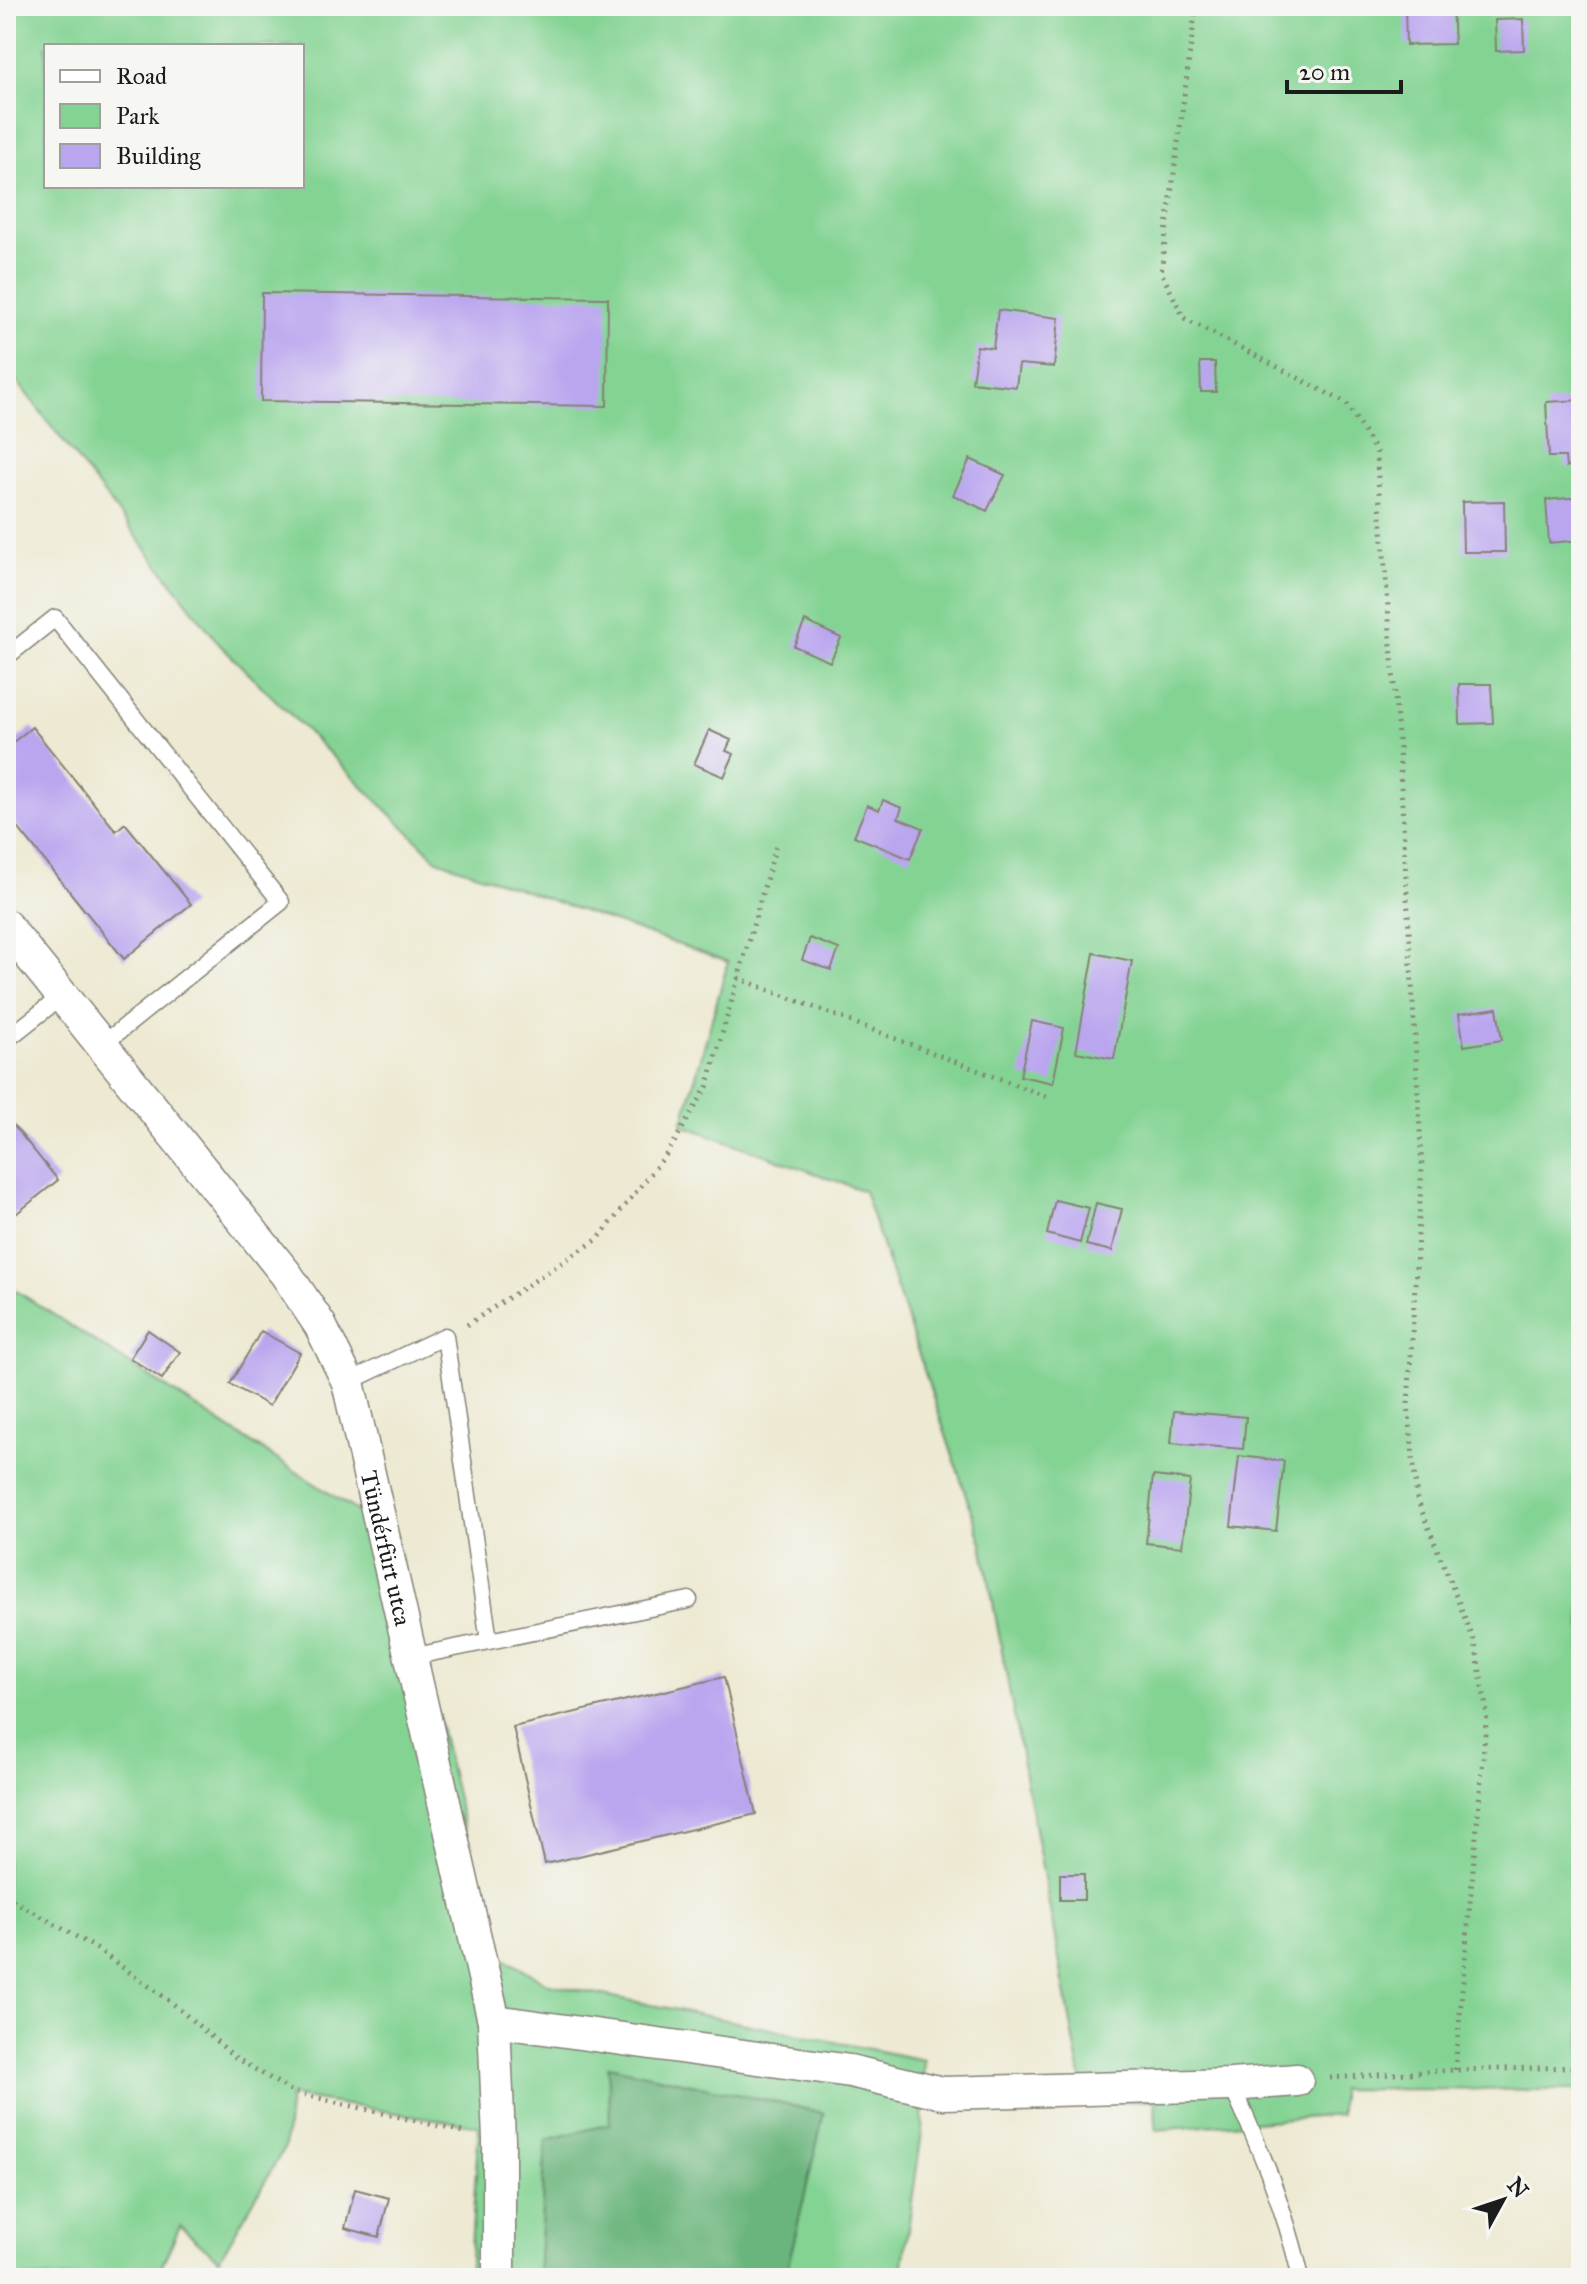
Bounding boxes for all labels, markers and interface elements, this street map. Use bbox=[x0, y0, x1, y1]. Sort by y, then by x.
legend bbox=[44, 44, 304, 188]
scale bar bbox=[1287, 44, 1401, 94]
text: 20 m bbox=[1299, 57, 1350, 87]
text: Road bbox=[116, 61, 167, 91]
text: Park bbox=[116, 101, 160, 131]
text: Building bbox=[116, 141, 201, 171]
street label: Tündérfürt utca bbox=[354, 1468, 418, 1630]
north arrow bbox=[1463, 2160, 1543, 2240]
text: N bbox=[1502, 2172, 1534, 2204]

